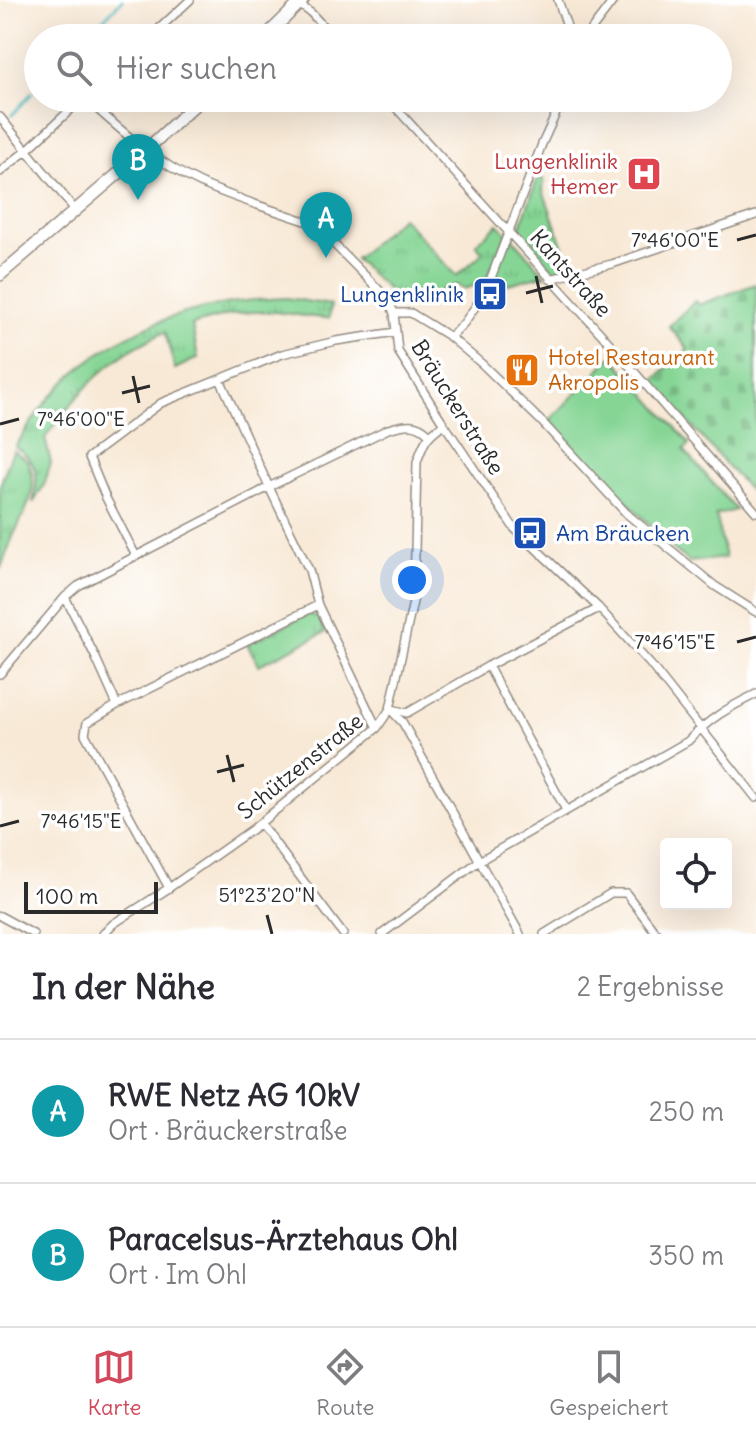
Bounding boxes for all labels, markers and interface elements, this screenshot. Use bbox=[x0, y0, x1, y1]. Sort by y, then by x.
search box bbox=[24, 24, 732, 112]
icon: search bbox=[52, 46, 96, 90]
text: Hier suchen bbox=[116, 49, 277, 87]
pin: B bbox=[112, 134, 164, 200]
place label: Lungenklinik Hemer bbox=[494, 147, 618, 200]
hospital icon: Lungenklinik Hemer bbox=[625, 155, 663, 193]
pin: A bbox=[300, 192, 352, 258]
street label: Kantstraße bbox=[524, 223, 618, 323]
text: 7°46'00"E bbox=[631, 227, 719, 252]
bus stop icon: Lungenklinik bbox=[471, 275, 509, 313]
place label: Lungenklinik bbox=[340, 280, 464, 308]
street label: Bräuckerstraße bbox=[405, 334, 511, 480]
place label: Hotel Restaurant Akropolis bbox=[548, 343, 715, 396]
restaurant icon: Hotel Restaurant Akropolis bbox=[503, 351, 541, 389]
text: 7°46'00"E bbox=[37, 406, 125, 431]
bus stop icon: Am Bräucken bbox=[511, 514, 549, 552]
place label: Am Bräucken bbox=[556, 519, 690, 547]
your location bbox=[392, 560, 432, 600]
text: 7°46'15"E bbox=[635, 629, 715, 654]
street label: Schützenstraße bbox=[232, 707, 368, 825]
text: 7°46'15"E bbox=[41, 808, 121, 833]
map controls bbox=[660, 838, 732, 910]
button: locate bbox=[660, 838, 732, 910]
scale bar bbox=[24, 878, 158, 914]
text: 100 m bbox=[36, 882, 98, 910]
text: 51°23'20"N bbox=[218, 882, 316, 907]
text: In der Nähe bbox=[32, 965, 215, 1008]
text: 2 Ergebnisse bbox=[577, 970, 724, 1003]
text: RWE Netz AG 10kV bbox=[108, 1076, 360, 1114]
text: A bbox=[50, 1095, 66, 1128]
text: 250 m bbox=[649, 1095, 724, 1128]
text: Ort · Bräuckerstraße bbox=[108, 1114, 348, 1147]
text: Paracelsus-Ärztehaus Ohl bbox=[108, 1220, 458, 1258]
text: B bbox=[49, 1239, 67, 1272]
text: 350 m bbox=[648, 1239, 724, 1272]
text: Ort · Im Ohl bbox=[108, 1258, 247, 1291]
tab: Karte bbox=[87, 1345, 141, 1421]
tab: Route bbox=[316, 1345, 374, 1421]
tab: Gespeichert bbox=[549, 1345, 669, 1421]

